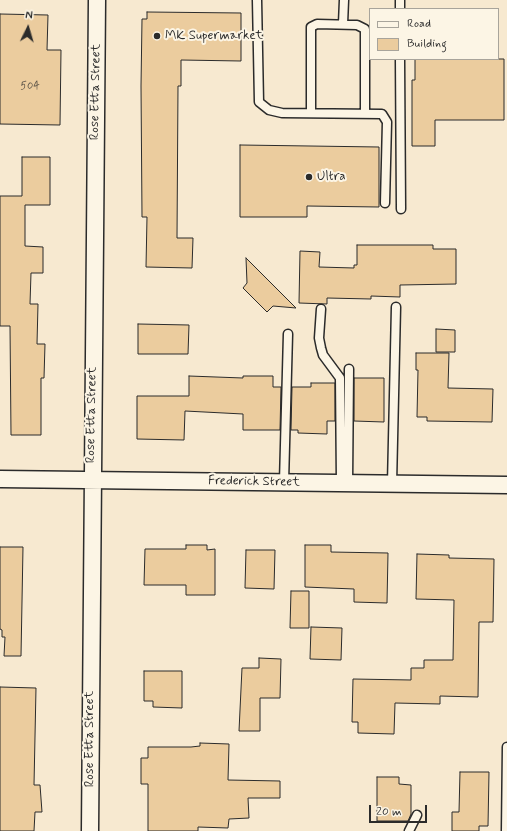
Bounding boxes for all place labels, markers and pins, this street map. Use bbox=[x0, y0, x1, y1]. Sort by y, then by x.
place label: MK Supermarket bbox=[165, 28, 263, 44]
marker: MK Supermarket bbox=[152, 31, 162, 41]
place label: Ultra bbox=[317, 169, 346, 185]
marker: Ultra bbox=[304, 172, 314, 182]

